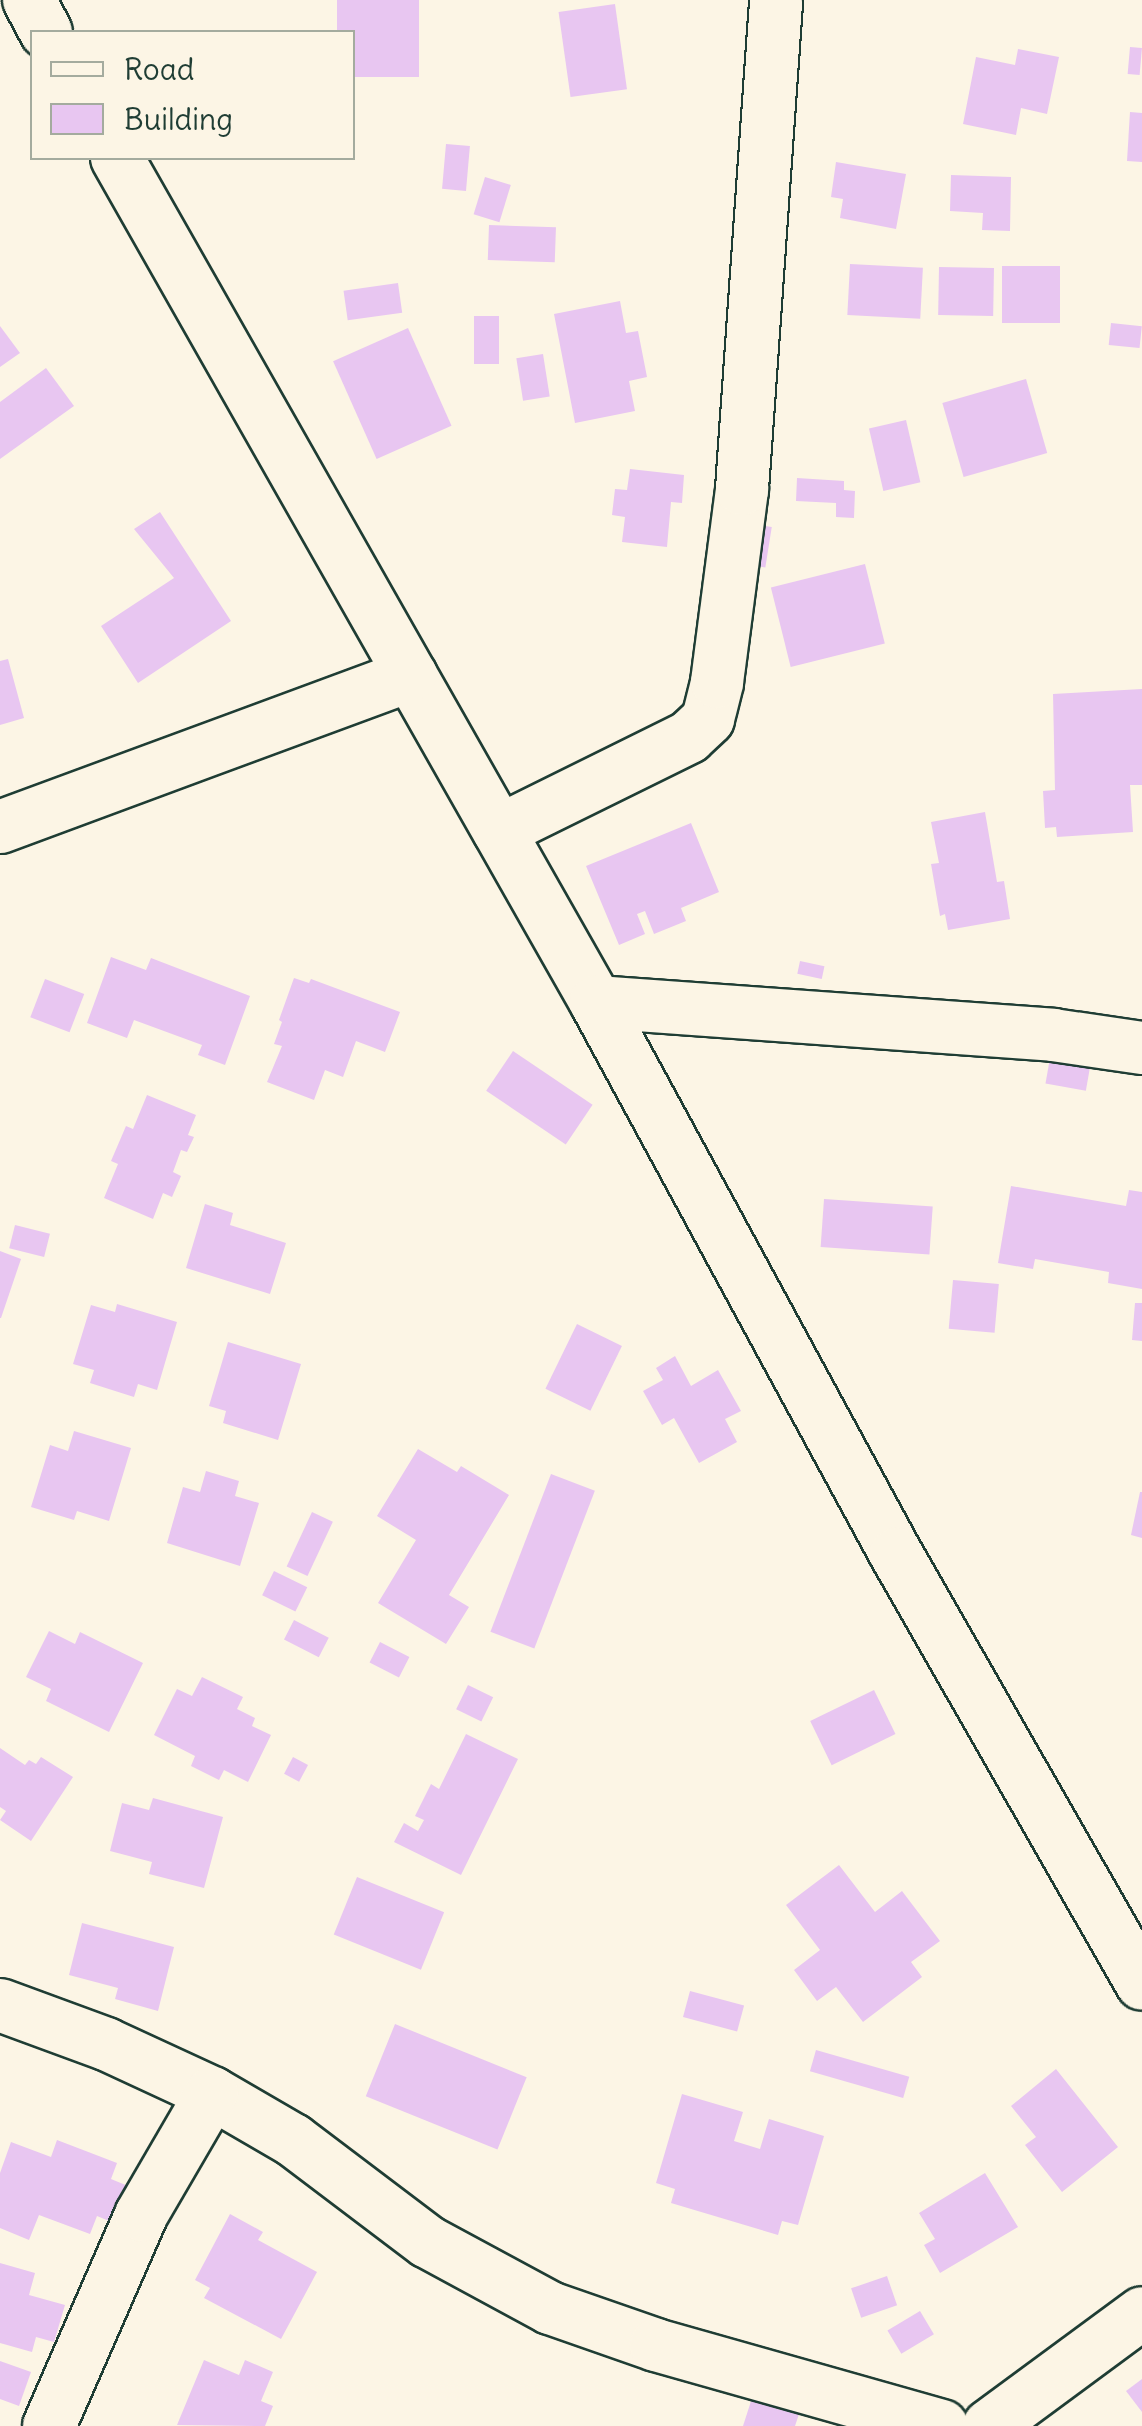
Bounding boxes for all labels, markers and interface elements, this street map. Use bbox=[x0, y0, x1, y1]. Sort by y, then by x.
legend bbox=[30, 30, 355, 160]
text: Road bbox=[124, 50, 194, 88]
text: Building bbox=[124, 100, 233, 138]

